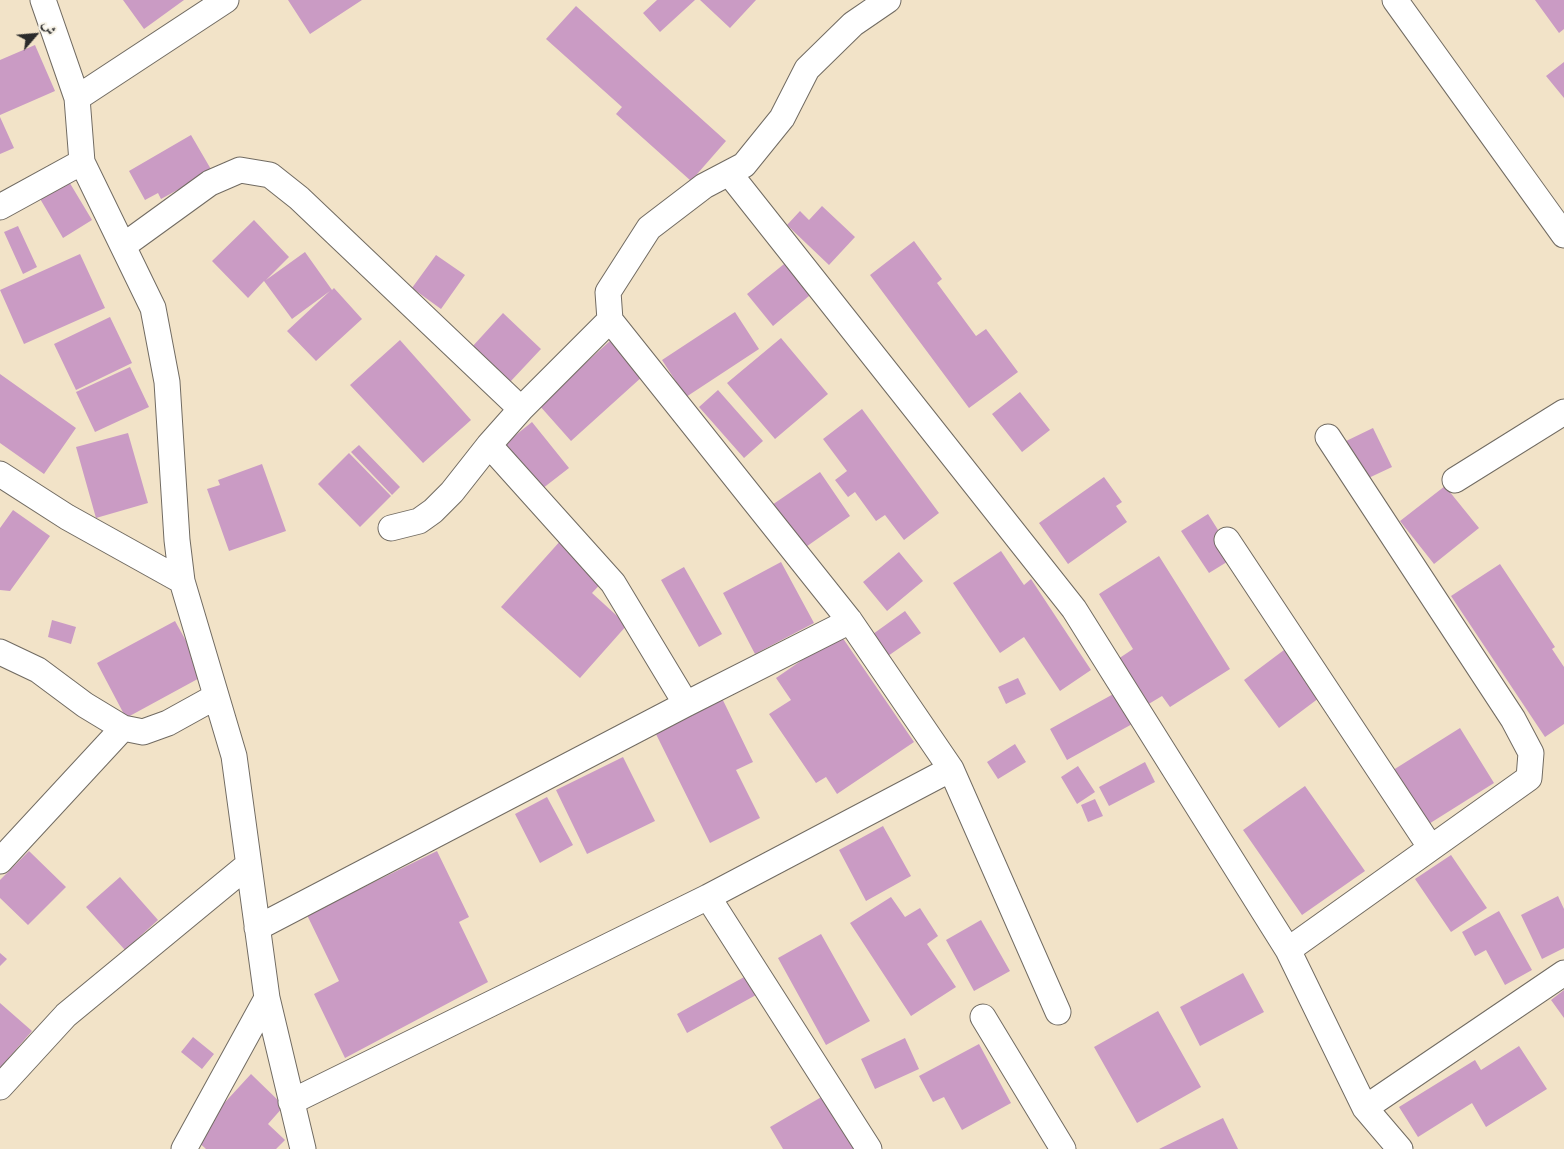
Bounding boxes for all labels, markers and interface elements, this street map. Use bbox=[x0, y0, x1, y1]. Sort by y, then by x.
north arrow bbox=[10, 10, 60, 60]
text: ش bbox=[37, 17, 60, 38]

